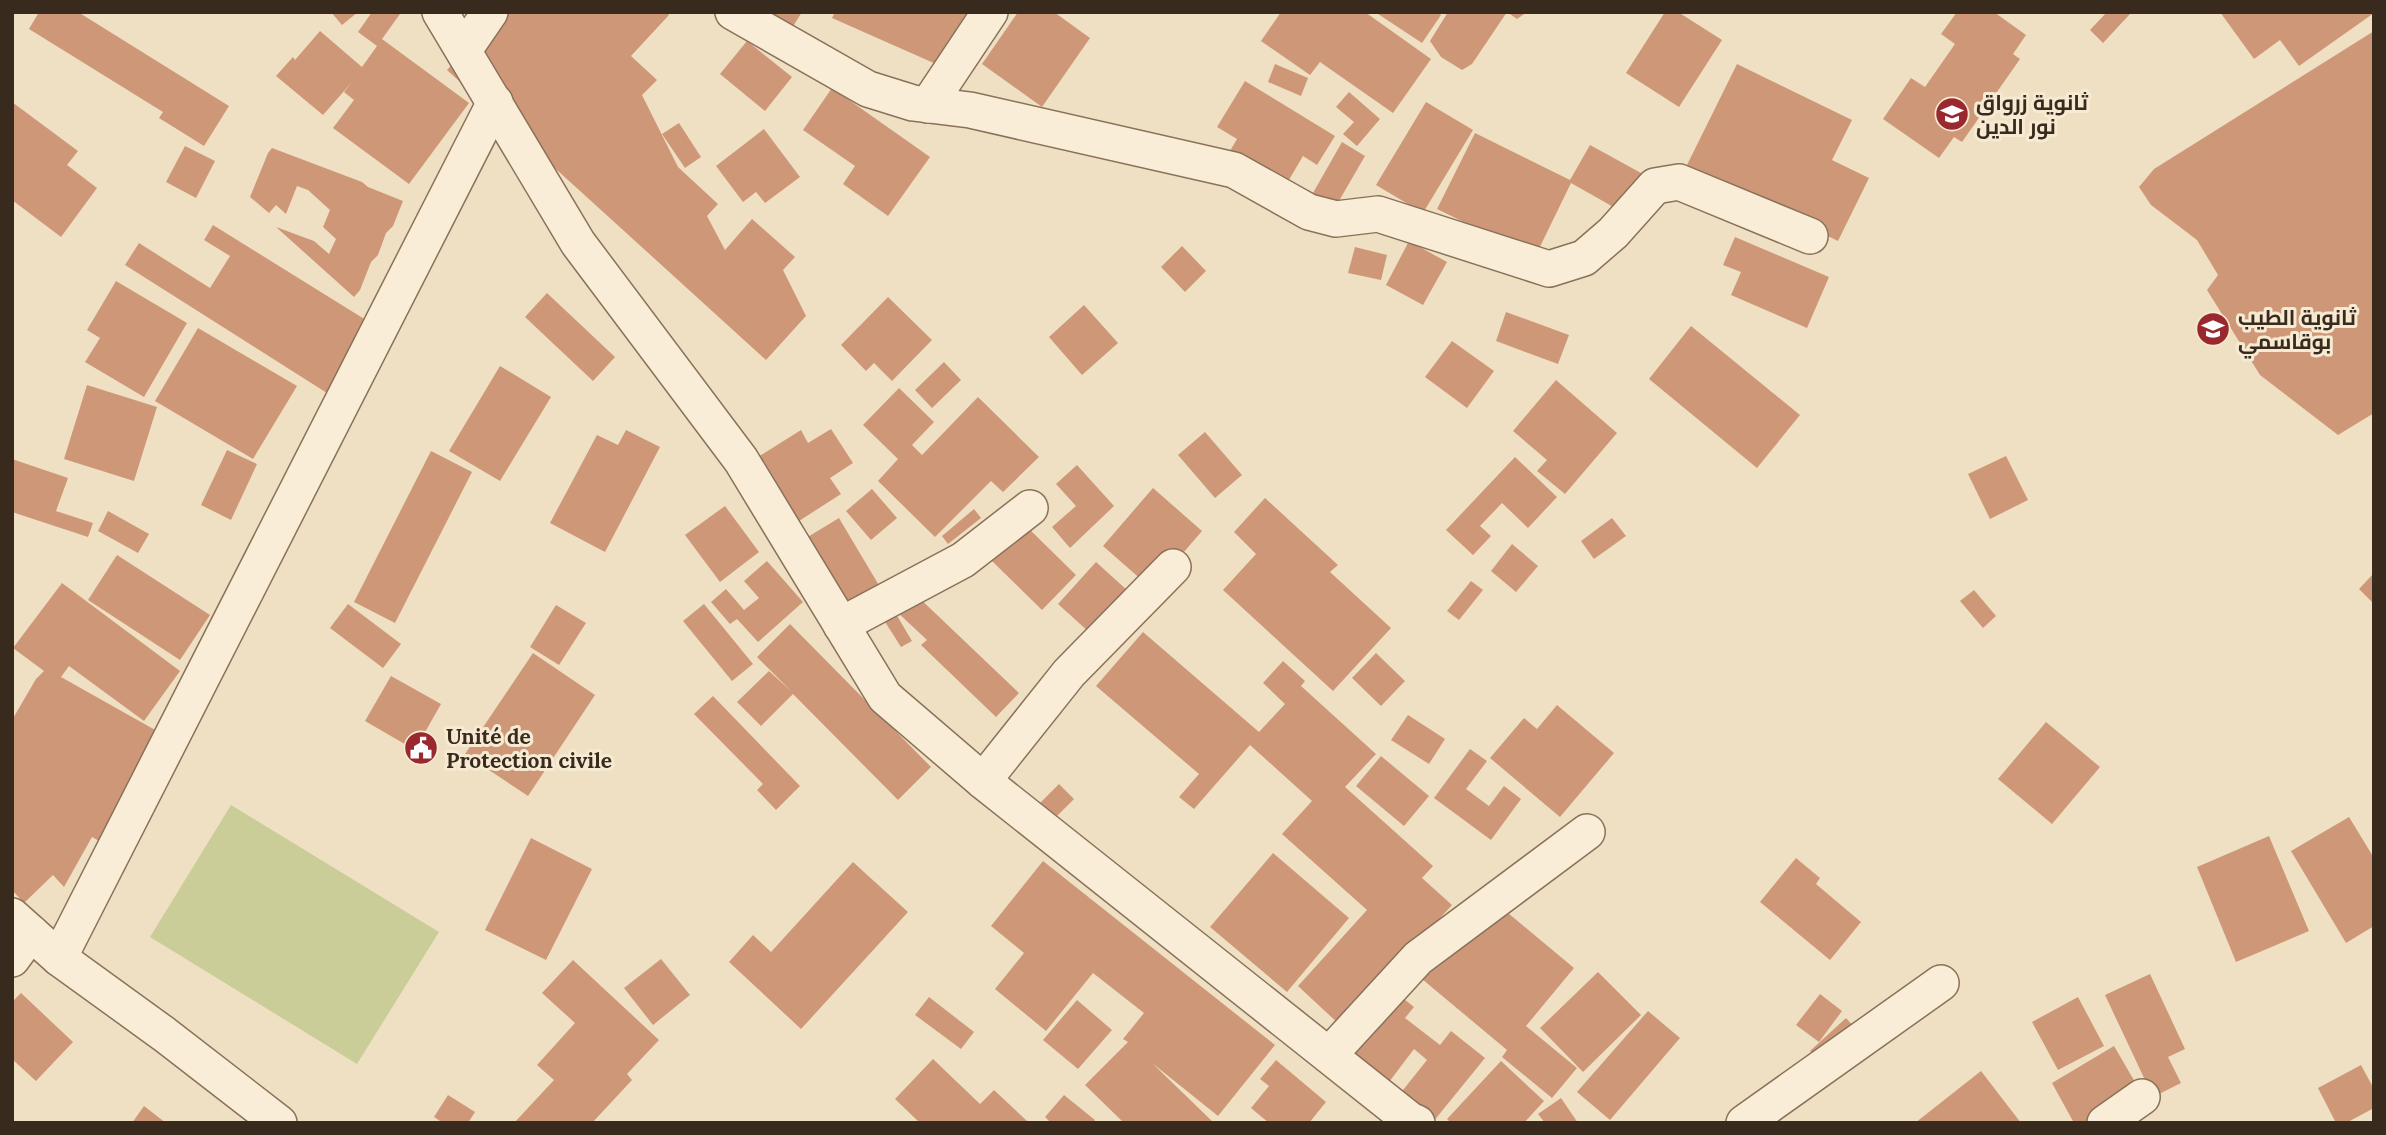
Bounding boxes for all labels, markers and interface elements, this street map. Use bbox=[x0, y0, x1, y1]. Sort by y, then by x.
place label: ثانوية زرواق نور الدين bbox=[1976, 89, 2088, 140]
school or university icon: ثانوية زرواق نور الدين bbox=[1933, 95, 1971, 133]
place label: ثانوية الطيب بوقاسمي bbox=[2238, 304, 2356, 359]
school or university icon: ثانوية الطيب بوقاسمي bbox=[2194, 310, 2232, 348]
place label: Unité de Protection civile bbox=[446, 723, 612, 774]
public building icon: Unité de Protection civile bbox=[402, 729, 440, 767]

